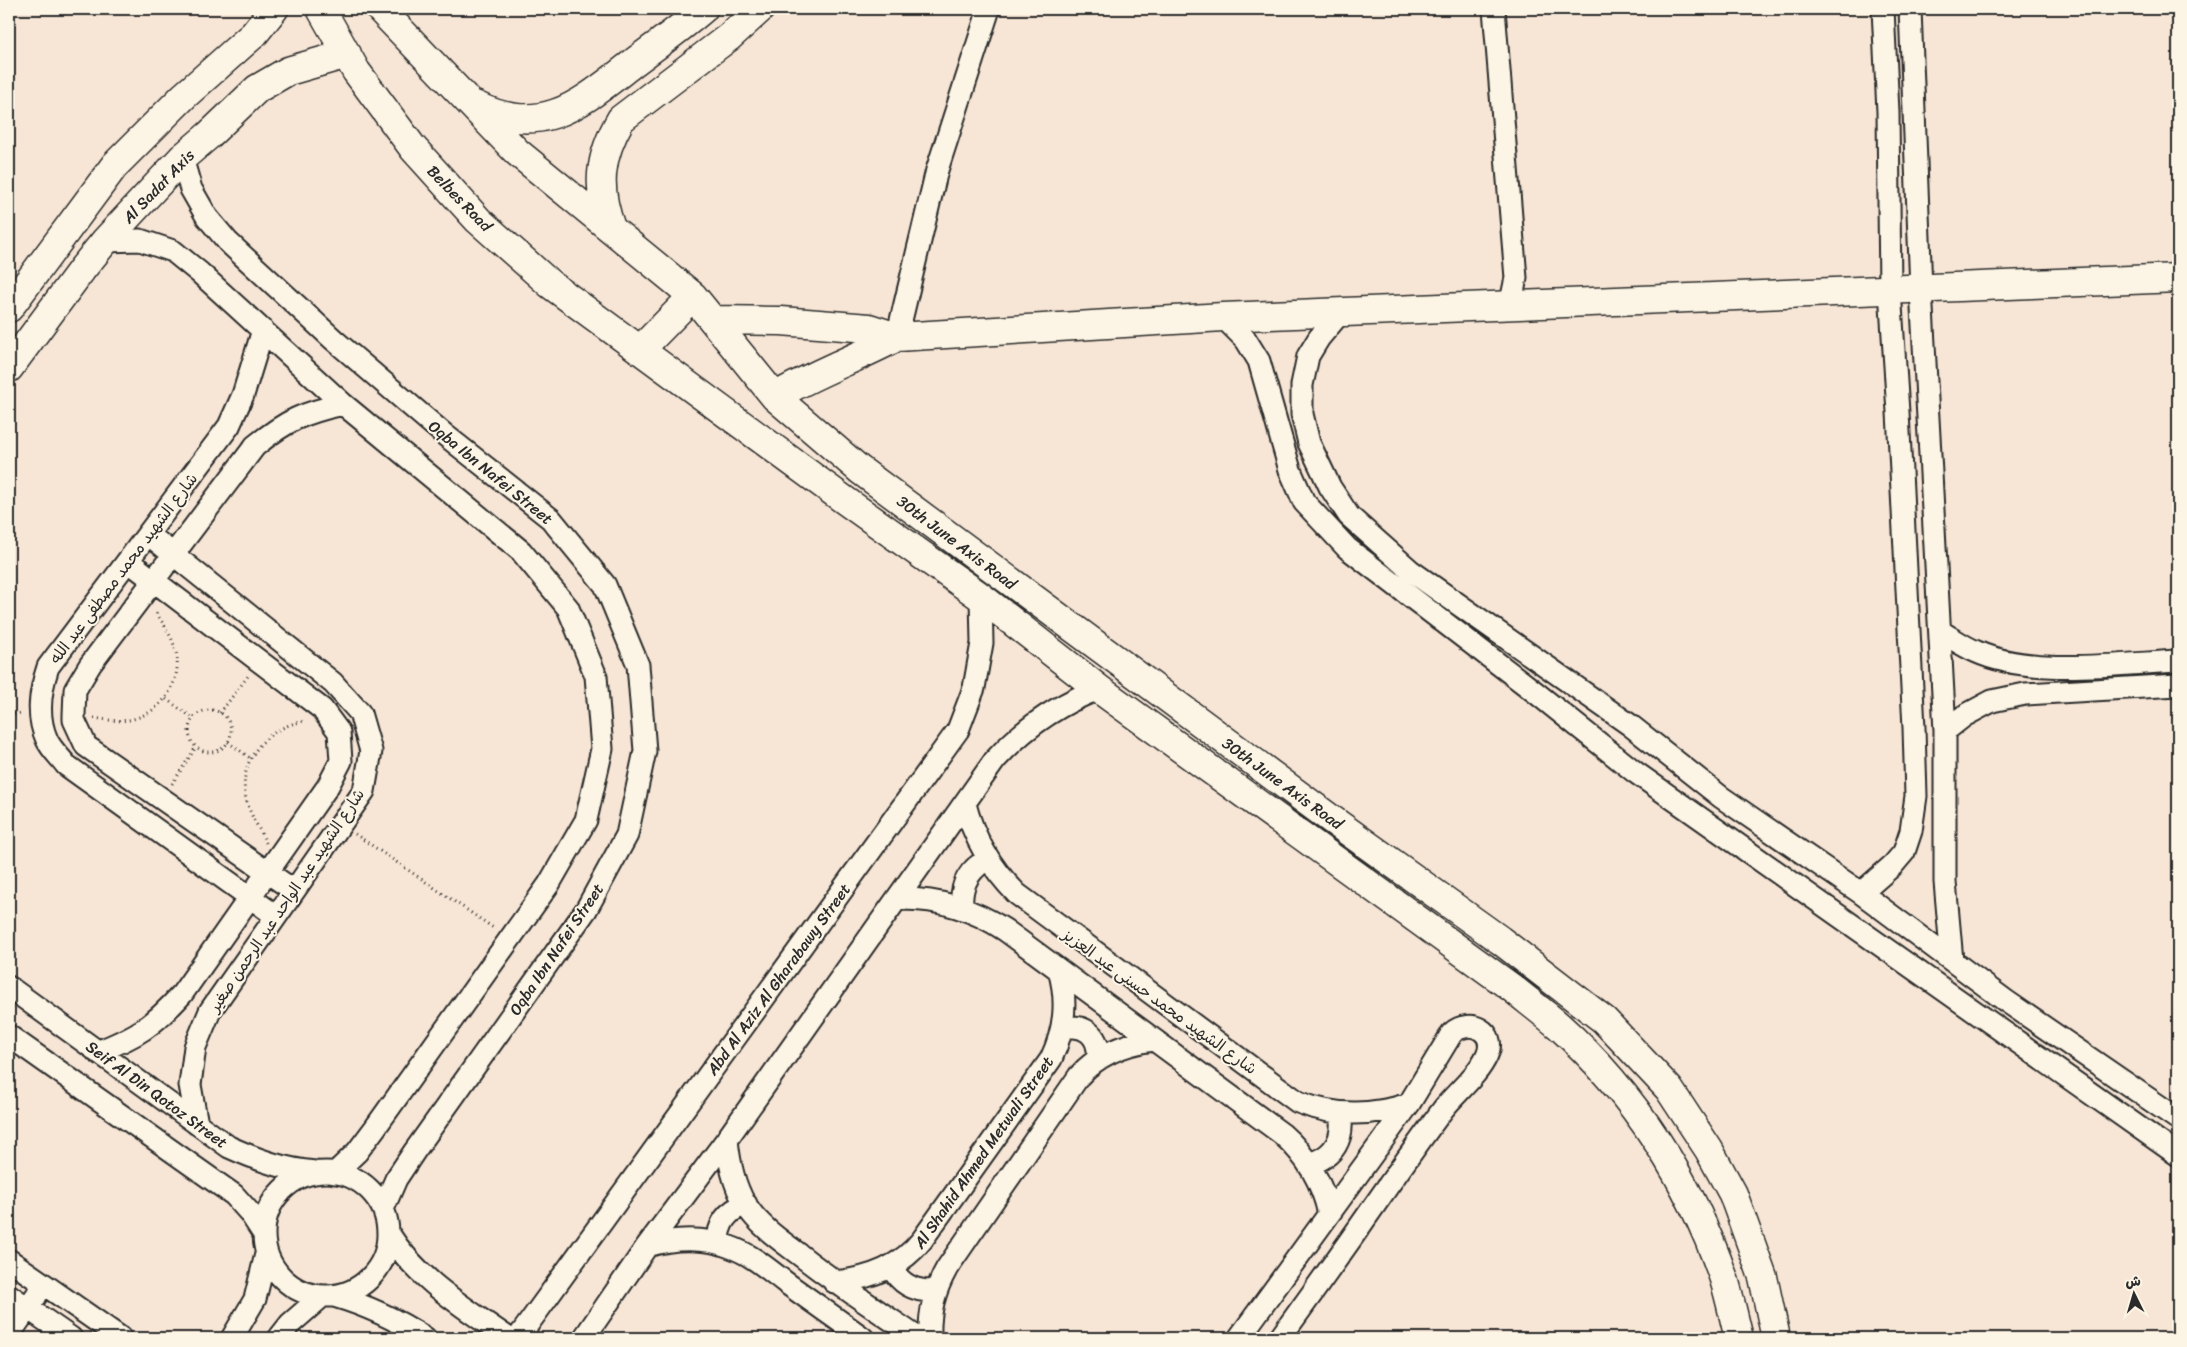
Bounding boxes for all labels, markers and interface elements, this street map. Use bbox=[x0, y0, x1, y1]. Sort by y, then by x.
street label: Al Sadat Axis bbox=[114, 142, 202, 231]
street label: Belbes Road bbox=[420, 158, 500, 240]
street label: Oqba Ibn Nafei Street bbox=[422, 413, 560, 532]
street label: شارع الشهيد محمد مصطفى عبد الله bbox=[42, 466, 205, 670]
street label: 30th June Axis Road bbox=[890, 487, 1024, 598]
street label: 30th June Axis Road bbox=[1216, 729, 1351, 839]
street label: شارع الشهيد عبد الواحد عبد الرحمن صغير bbox=[199, 782, 372, 1020]
street label: Oqba Ibn Nafei Street bbox=[501, 877, 612, 1021]
street label: Abd Al Aziz Al Gharabawy Street bbox=[698, 877, 858, 1082]
street label: شارع الشهيد محمد حسنى عبد العزيز bbox=[1054, 919, 1263, 1082]
street label: Seif Al Din Qotoz Street bbox=[79, 1033, 234, 1156]
street label: Al Shahid Ahmed Metwali Street bbox=[905, 1050, 1061, 1256]
text: ش bbox=[2124, 1268, 2142, 1295]
north arrow bbox=[2110, 1270, 2160, 1320]

